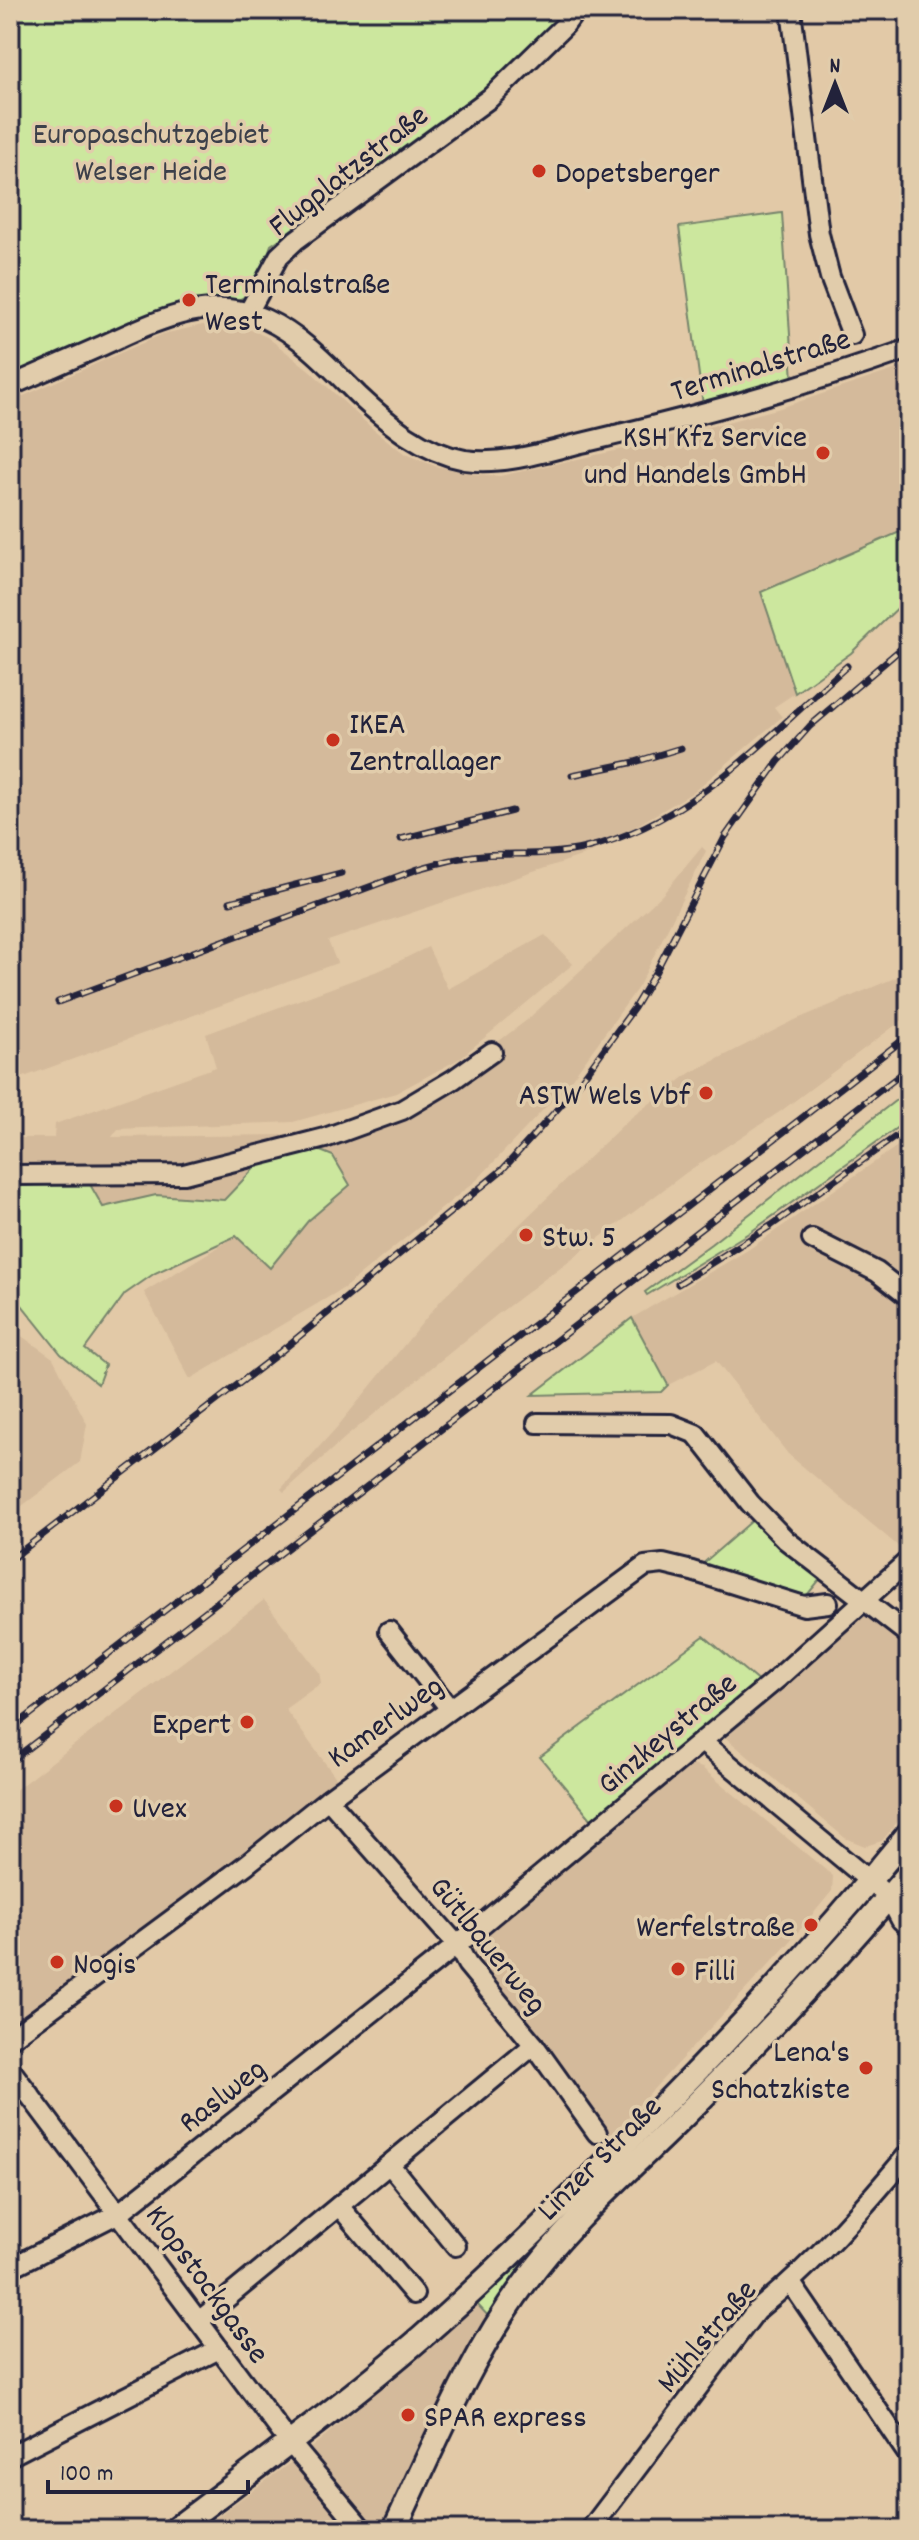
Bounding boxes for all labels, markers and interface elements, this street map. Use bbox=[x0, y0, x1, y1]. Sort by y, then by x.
north arrow bbox=[795, 44, 875, 124]
text: N bbox=[830, 52, 841, 83]
street label: Flugplatzstraße bbox=[260, 96, 440, 250]
park label: Europaschutzgebiet Welser Heide bbox=[33, 114, 270, 197]
place label: Dopetsberger bbox=[555, 153, 720, 199]
marker: Dopetsberger bbox=[530, 162, 548, 180]
place label: Terminalstraße West bbox=[205, 264, 390, 347]
marker: Terminalstraße West bbox=[180, 291, 198, 309]
street label: Terminalstraße bbox=[666, 319, 857, 417]
place label: KSH Kfz Service und Handels GmbH bbox=[584, 417, 807, 500]
marker: KSH Kfz Service und Handels GmbH bbox=[814, 444, 832, 462]
place label: IKEA Zentrallager bbox=[349, 704, 501, 787]
marker: IKEA Zentrallager bbox=[324, 731, 342, 749]
place label: ASTW Wels Vbf bbox=[519, 1075, 691, 1121]
marker: ASTW Wels Vbf bbox=[697, 1084, 715, 1102]
place label: Stw. 5 bbox=[542, 1217, 616, 1263]
marker: Stw. 5 bbox=[517, 1226, 535, 1244]
street label: Ginzkeystraße bbox=[589, 1663, 749, 1808]
street label: Kamerlweg bbox=[319, 1666, 455, 1782]
place label: Expert bbox=[152, 1704, 231, 1750]
marker: Expert bbox=[238, 1713, 256, 1731]
place label: Uvex bbox=[132, 1788, 187, 1834]
marker: Uvex bbox=[107, 1797, 125, 1815]
street label: Gütlbauerweg bbox=[416, 1868, 556, 2026]
place label: Werfelstraße bbox=[636, 1907, 795, 1953]
marker: Werfelstraße bbox=[802, 1916, 820, 1934]
place label: Nogis bbox=[73, 1944, 136, 1990]
place label: Filli bbox=[694, 1951, 735, 1997]
marker: Nogis bbox=[48, 1953, 66, 1971]
marker: Filli bbox=[669, 1960, 687, 1978]
place label: Lena's Schatzkiste bbox=[711, 2032, 850, 2115]
street label: Raslweg bbox=[170, 2049, 278, 2147]
marker: Lena's Schatzkiste bbox=[857, 2059, 875, 2077]
street label: Linzer Straße bbox=[528, 2087, 675, 2234]
street label: Klopstockgasse bbox=[131, 2197, 279, 2375]
street label: Mühlstraße bbox=[647, 2271, 770, 2405]
place label: SPAR express bbox=[424, 2397, 587, 2443]
marker: SPAR express bbox=[399, 2406, 417, 2424]
scale bar bbox=[48, 2444, 248, 2494]
text: 100 m bbox=[60, 2458, 113, 2492]

